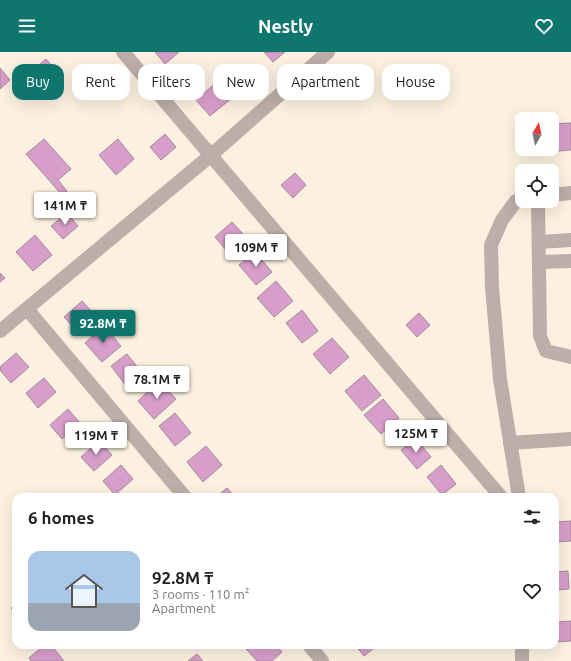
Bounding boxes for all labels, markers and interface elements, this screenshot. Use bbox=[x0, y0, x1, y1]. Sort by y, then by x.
icon: menu bbox=[16, 15, 38, 37]
icon: heart bbox=[533, 15, 555, 37]
text: Nestly bbox=[258, 16, 313, 36]
chip: Buy bbox=[12, 64, 64, 100]
chip: Rent bbox=[72, 64, 130, 100]
chip: Filters bbox=[138, 64, 205, 100]
chip: New bbox=[213, 64, 269, 100]
chip: Apartment bbox=[277, 64, 374, 100]
chip: House bbox=[382, 64, 450, 100]
north arrow bbox=[515, 112, 559, 156]
map controls bbox=[515, 112, 559, 208]
button: locate bbox=[515, 164, 559, 208]
pin: 141M ₸ bbox=[32, 192, 98, 226]
text: 141M ₸ bbox=[43, 198, 87, 212]
pin: 109M ₸ bbox=[223, 234, 289, 268]
text: 109M ₸ bbox=[234, 240, 278, 254]
pin: 92.8M ₸ bbox=[66, 310, 140, 344]
text: 92.8M ₸ bbox=[79, 316, 127, 330]
pin: 78.1M ₸ bbox=[120, 366, 194, 400]
text: 78.1M ₸ bbox=[133, 372, 181, 386]
pin: 125M ₸ bbox=[383, 420, 449, 454]
pin: 119M ₸ bbox=[63, 422, 129, 456]
text: 125M ₸ bbox=[394, 426, 438, 440]
text: 119M ₸ bbox=[74, 428, 118, 442]
icon: filters bbox=[521, 506, 543, 528]
text: 6 homes bbox=[28, 508, 94, 527]
icon: home bbox=[60, 567, 108, 615]
text: 92.8M ₸ bbox=[152, 568, 214, 587]
icon: heart bbox=[521, 580, 543, 602]
text: 3 rooms · 110 m² bbox=[152, 587, 249, 601]
text: Apartment bbox=[152, 601, 216, 615]

